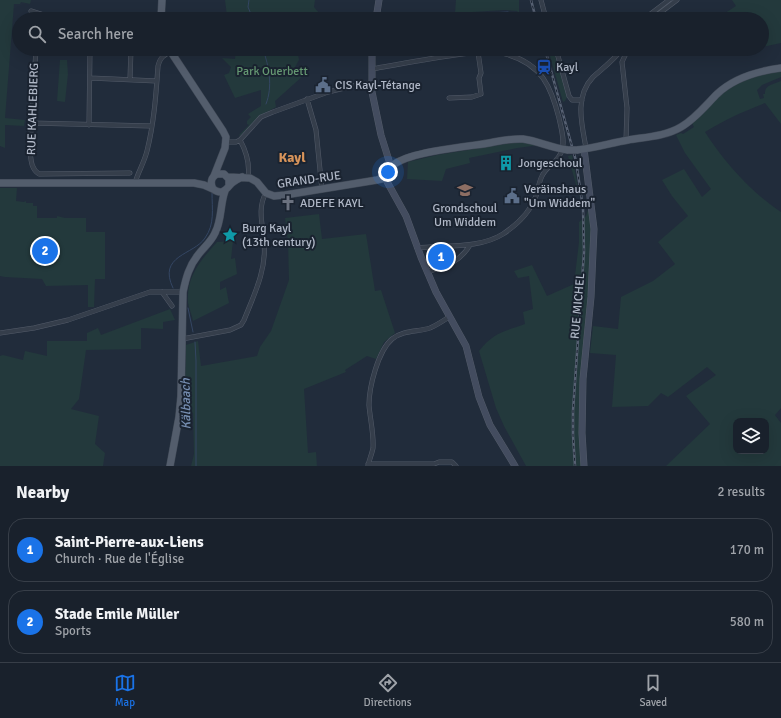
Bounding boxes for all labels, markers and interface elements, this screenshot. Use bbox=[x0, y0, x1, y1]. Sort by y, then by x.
search box bbox=[12, 12, 769, 56]
icon: search bbox=[26, 23, 48, 45]
text: Search here bbox=[58, 25, 134, 43]
station icon: Kayl bbox=[535, 58, 553, 76]
place label: Kayl bbox=[556, 60, 579, 75]
street label: RUE KAHLEBIERG bbox=[24, 63, 42, 155]
park label: Park Ouerbett bbox=[236, 64, 308, 79]
public building icon: CIS Kayl-Tétange bbox=[314, 76, 332, 94]
place label: CIS Kayl-Tétange bbox=[335, 78, 421, 93]
district label: Kayl bbox=[278, 149, 306, 166]
building icon: Jongeschoul bbox=[497, 154, 515, 172]
place label: Jongeschoul bbox=[518, 156, 583, 171]
your location bbox=[378, 162, 398, 182]
street label: GRAND-RUE bbox=[276, 168, 342, 192]
school or university icon: Grondschoul Um Widdem bbox=[456, 181, 474, 199]
place label: Veräinshaus "Um Widdem" bbox=[524, 182, 596, 211]
public building icon: Veräinshaus "Um Widdem" bbox=[503, 187, 521, 205]
church icon: ADEFE KAYL bbox=[279, 194, 297, 212]
place label: ADEFE KAYL bbox=[300, 196, 364, 211]
place label: Grondschoul Um Widdem bbox=[433, 201, 498, 230]
place label: Burg Kayl (13th century) bbox=[242, 221, 316, 250]
place icon: Burg Kayl (13th century) bbox=[221, 226, 239, 244]
pin: 2 bbox=[32, 236, 58, 266]
pin: 1 bbox=[428, 242, 454, 272]
street label: RUE MICHEL bbox=[568, 272, 588, 340]
water label: Kälbaach bbox=[178, 377, 194, 430]
map controls bbox=[733, 418, 769, 454]
button: layers bbox=[733, 418, 769, 454]
text: Nearby bbox=[16, 482, 69, 503]
text: 2 results bbox=[717, 484, 765, 500]
text: Saint-Pierre-aux-Liens bbox=[55, 533, 204, 551]
text: 1 bbox=[26, 542, 34, 558]
text: 170 m bbox=[730, 542, 764, 558]
text: Church · Rue de l'Église bbox=[55, 551, 184, 567]
text: Stade Emile Müller bbox=[55, 605, 179, 623]
text: 2 bbox=[26, 614, 34, 630]
text: 580 m bbox=[730, 614, 764, 630]
text: Sports bbox=[55, 623, 91, 639]
tab: Map bbox=[114, 672, 136, 709]
tab: Directions bbox=[364, 672, 412, 709]
tab: Saved bbox=[639, 672, 667, 709]

